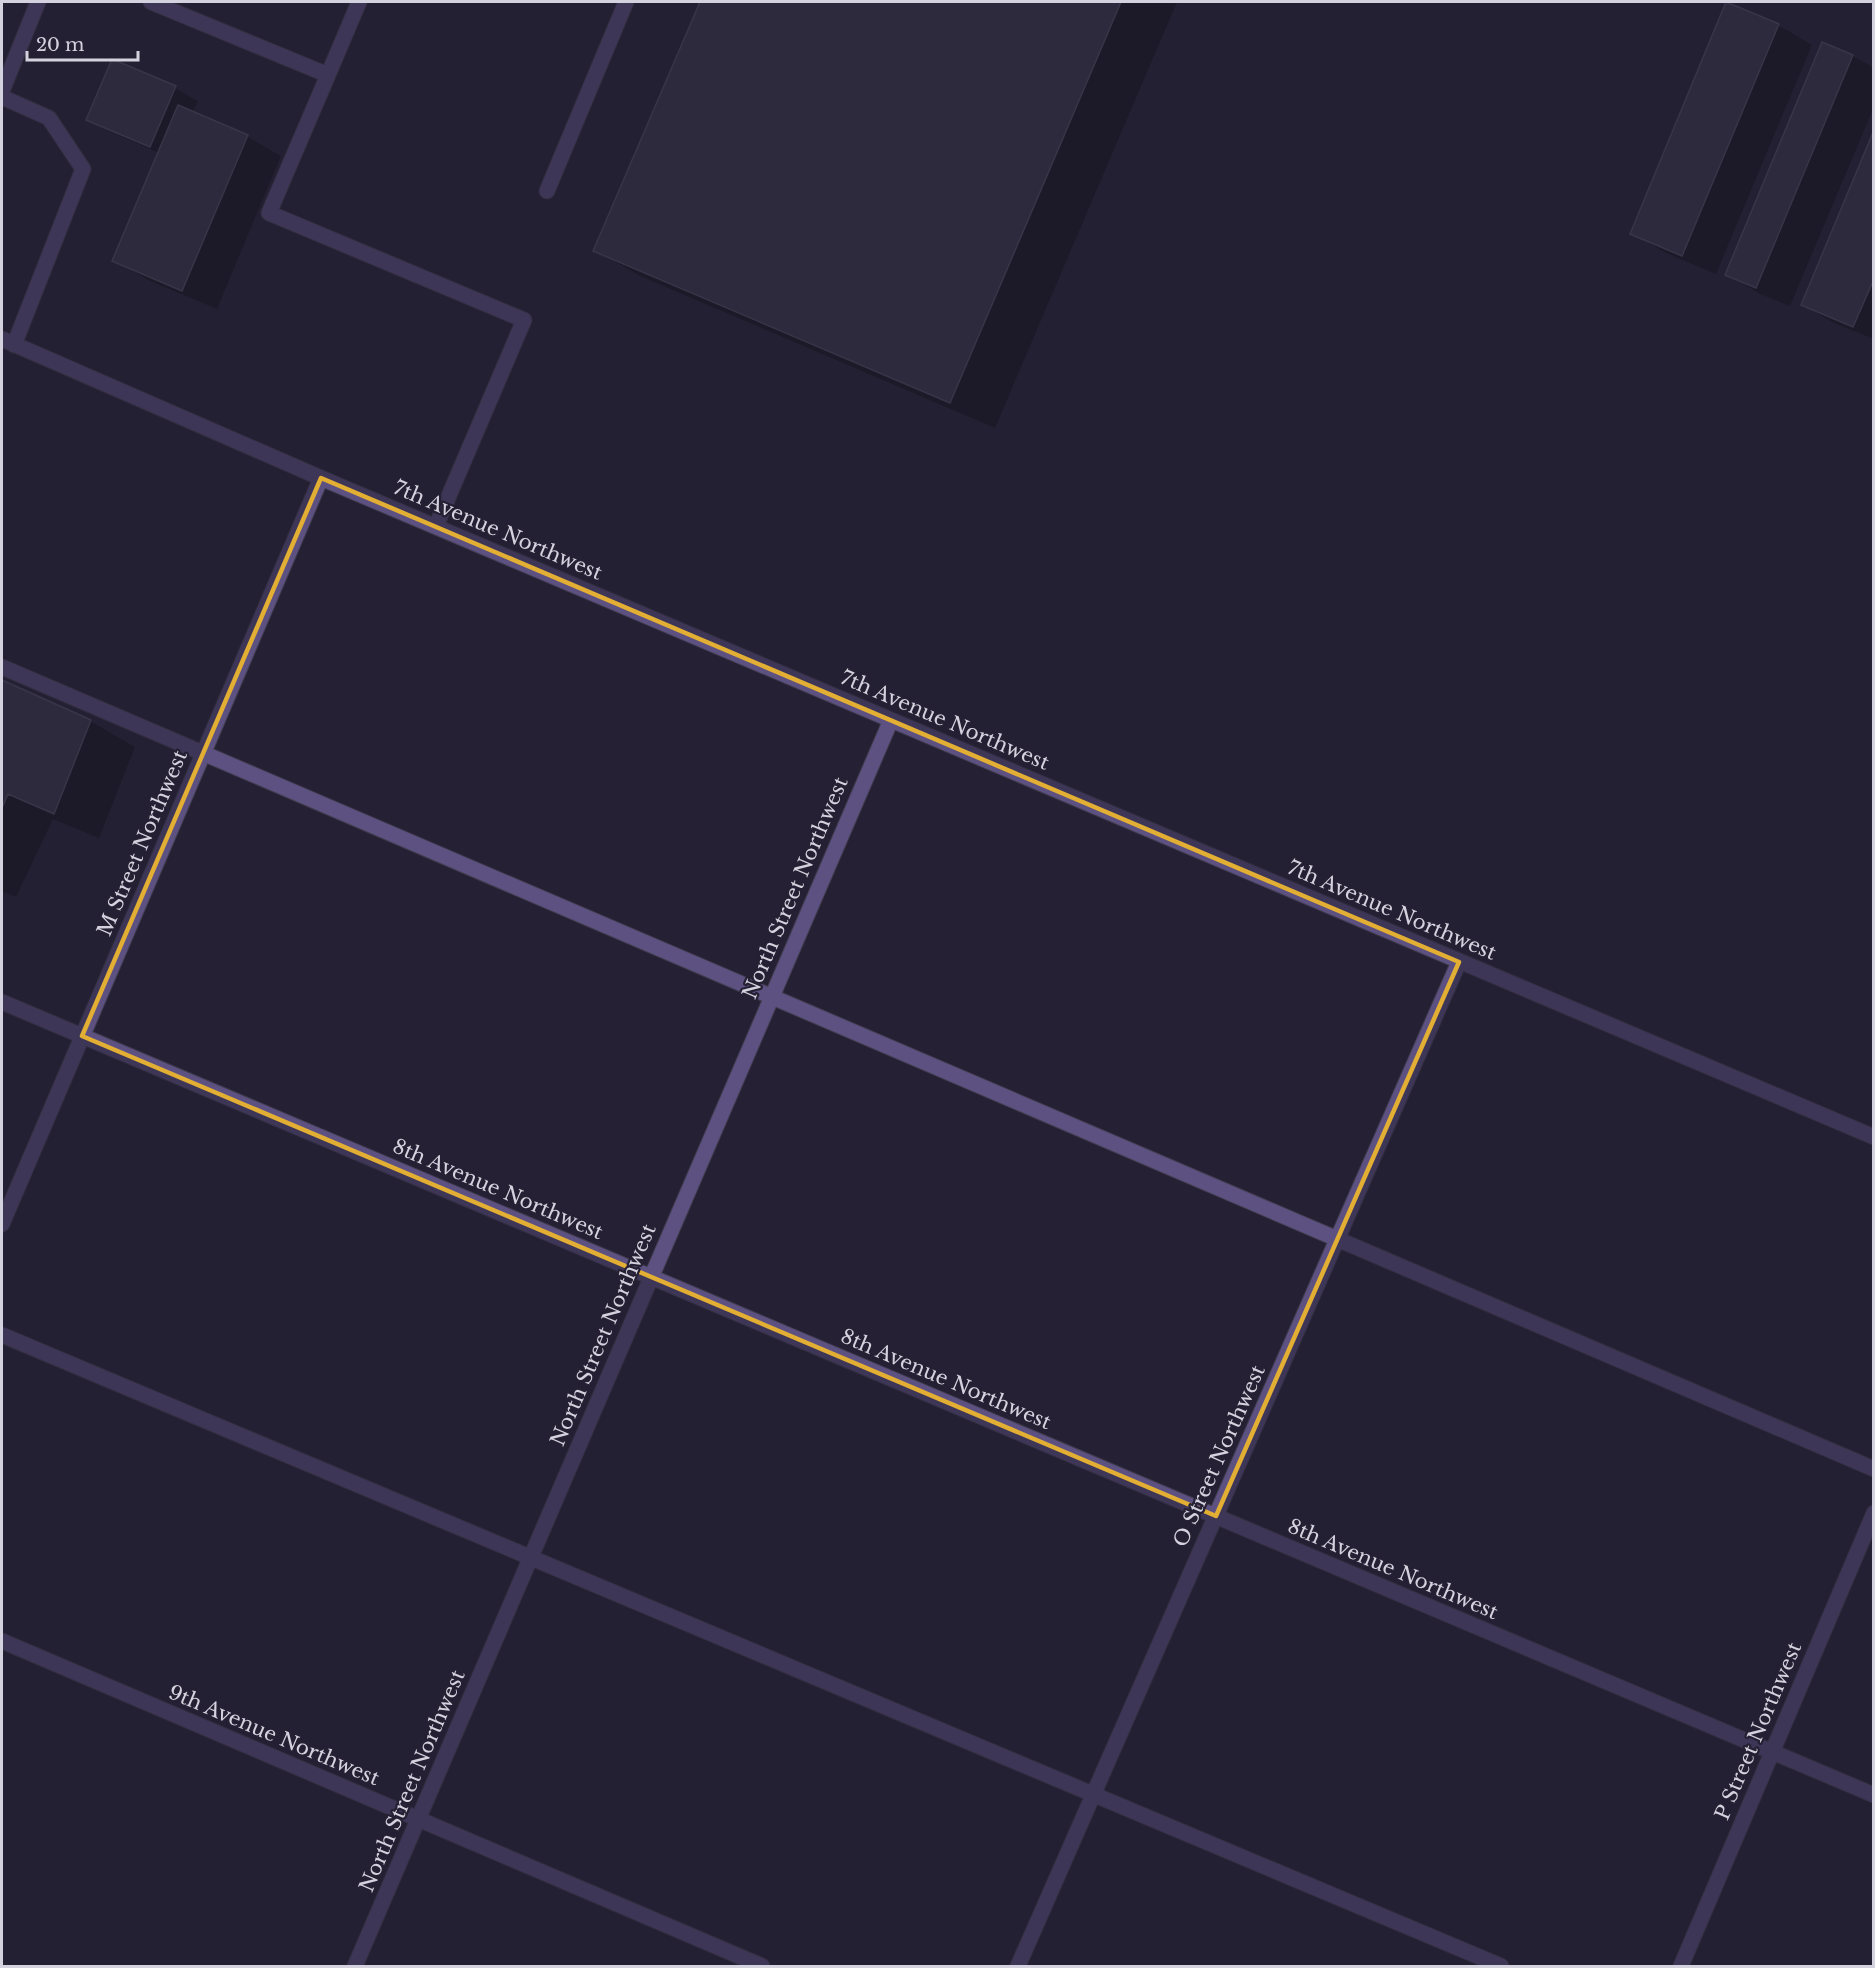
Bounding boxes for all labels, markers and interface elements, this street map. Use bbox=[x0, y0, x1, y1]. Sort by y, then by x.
scale bar bbox=[27, 24, 138, 62]
text: 20 m bbox=[36, 34, 84, 56]
street label: 7th Avenue Northwest bbox=[390, 475, 606, 585]
street label: 7th Avenue Northwest bbox=[837, 665, 1053, 775]
street label: M Street Northwest bbox=[92, 746, 192, 939]
street label: North Street Northwest bbox=[737, 773, 853, 1003]
street label: 7th Avenue Northwest bbox=[1284, 855, 1500, 965]
street label: 8th Avenue Northwest bbox=[389, 1134, 607, 1244]
street label: North Street Northwest bbox=[545, 1220, 661, 1450]
street label: 8th Avenue Northwest bbox=[837, 1324, 1055, 1434]
street label: O Street Northwest bbox=[1168, 1361, 1270, 1551]
street label: 8th Avenue Northwest bbox=[1284, 1514, 1502, 1624]
street label: P Street Northwest bbox=[1710, 1638, 1806, 1823]
street label: North Street Northwest bbox=[354, 1666, 470, 1896]
street label: 9th Avenue Northwest bbox=[165, 1680, 383, 1791]

